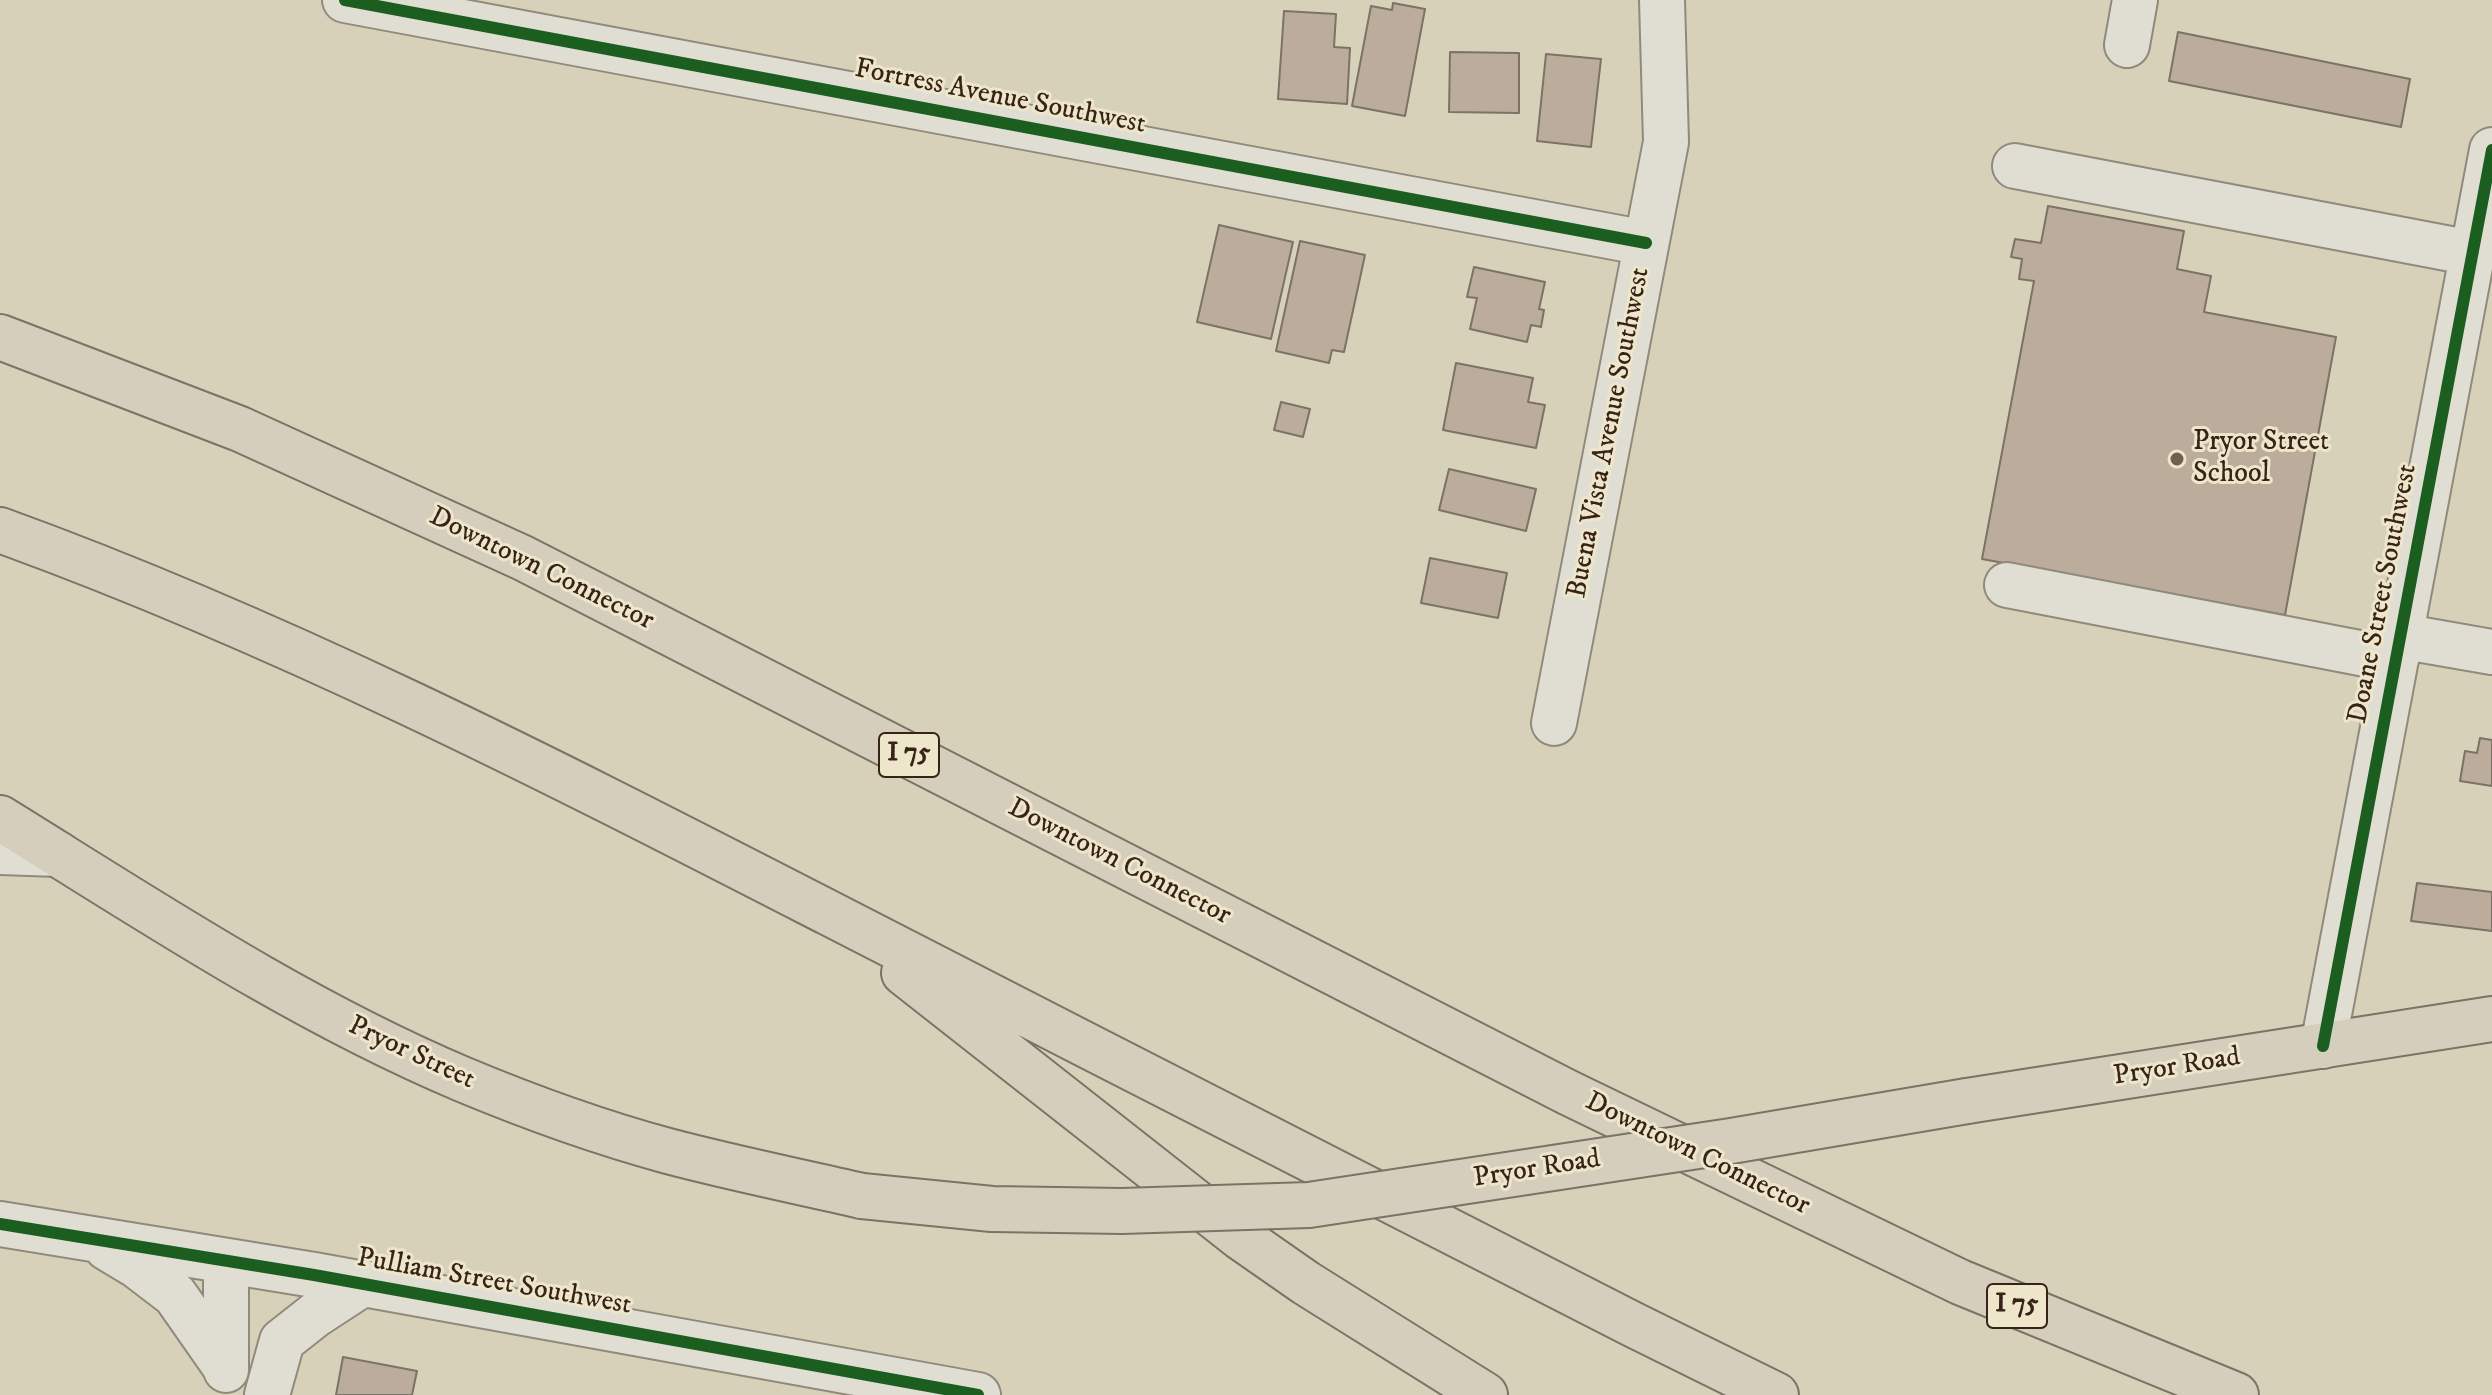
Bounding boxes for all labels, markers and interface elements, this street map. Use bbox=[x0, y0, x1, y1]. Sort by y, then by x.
street label: Fortress Avenue Southwest bbox=[852, 53, 1148, 143]
street label: Buena Vista Avenue Southwest bbox=[1561, 265, 1659, 601]
place label: Pryor Street School bbox=[2193, 426, 2329, 492]
marker: Pryor Street School bbox=[2168, 450, 2186, 468]
street label: Doane Street Southwest bbox=[2342, 461, 2426, 727]
street label: Downtown Connector bbox=[423, 501, 659, 639]
road number: I 75 bbox=[879, 733, 939, 777]
street label: Downtown Connector bbox=[1002, 792, 1236, 934]
street label: Pryor Street bbox=[342, 1010, 480, 1098]
street label: Pryor Road bbox=[2111, 1041, 2243, 1095]
street label: Downtown Connector bbox=[1579, 1086, 1815, 1224]
street label: Pryor Road bbox=[1471, 1143, 1603, 1197]
street label: Pulliam Street Southwest bbox=[354, 1242, 634, 1324]
road number: I 75 bbox=[1987, 1284, 2047, 1328]

